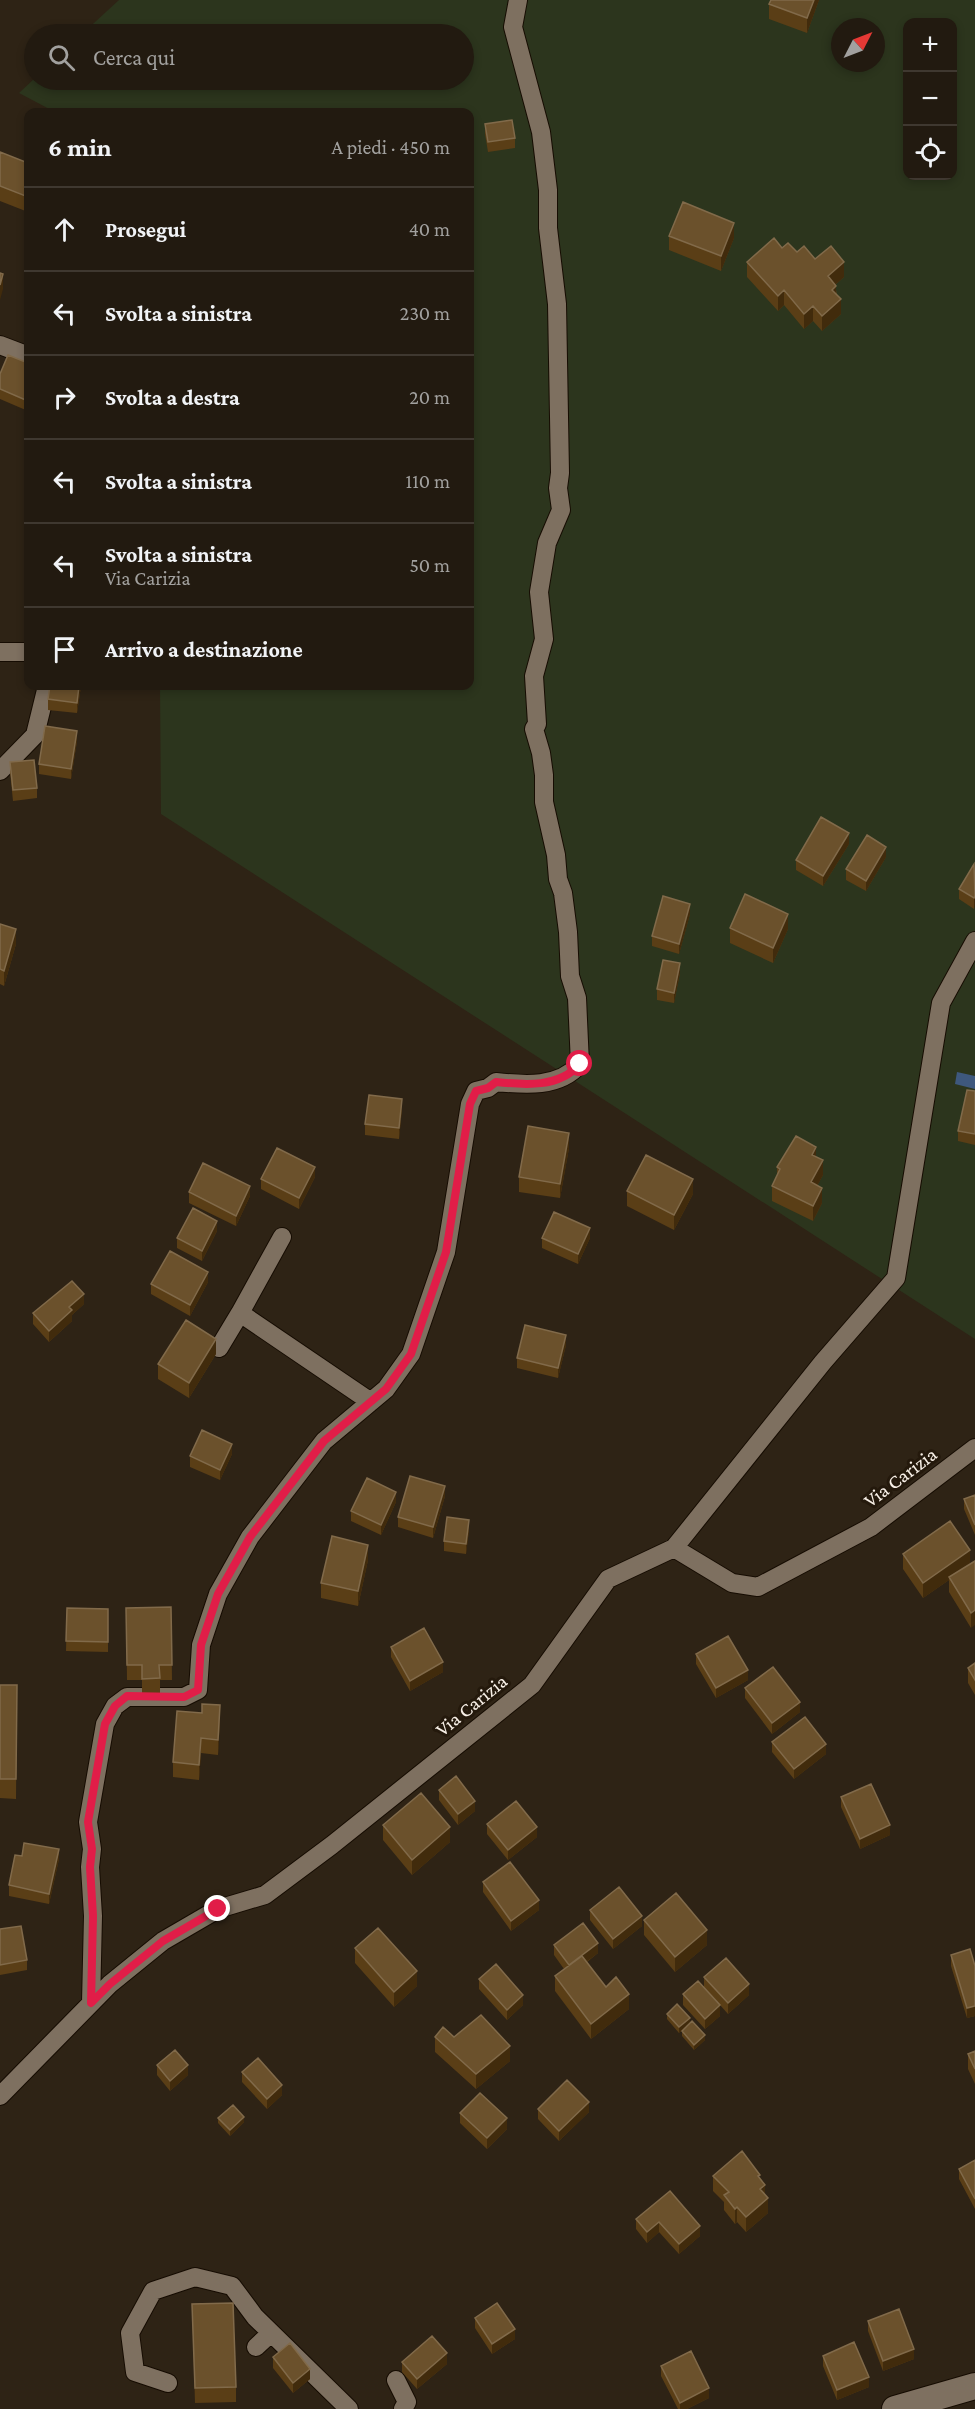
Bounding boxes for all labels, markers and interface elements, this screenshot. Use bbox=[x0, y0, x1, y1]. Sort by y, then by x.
north arrow bbox=[831, 18, 885, 72]
map controls bbox=[903, 18, 957, 180]
button: + bbox=[903, 18, 957, 72]
search box bbox=[24, 24, 474, 90]
icon: search bbox=[45, 41, 78, 74]
text: Cerca qui bbox=[93, 45, 175, 70]
button: − bbox=[903, 72, 957, 126]
button: locate bbox=[903, 126, 957, 180]
text: 6 min bbox=[48, 133, 112, 162]
text: A piedi · 450 m bbox=[332, 136, 450, 158]
icon: ahead bbox=[48, 213, 81, 246]
text: Prosegui bbox=[105, 217, 186, 242]
text: 40 m bbox=[409, 218, 450, 240]
icon: left bbox=[48, 297, 81, 330]
text: Svolta a sinistra bbox=[105, 301, 252, 326]
text: 230 m bbox=[400, 302, 450, 324]
icon: right bbox=[48, 381, 81, 414]
text: Svolta a destra bbox=[105, 385, 240, 410]
text: 20 m bbox=[409, 386, 450, 408]
icon: left bbox=[48, 465, 81, 498]
text: Svolta a sinistra bbox=[105, 469, 252, 494]
text: 110 m bbox=[406, 470, 450, 492]
text: Svolta a sinistra bbox=[105, 542, 252, 567]
icon: left bbox=[48, 549, 81, 582]
text: 50 m bbox=[409, 554, 450, 576]
text: Via Carizia bbox=[105, 567, 191, 589]
icon: arrive bbox=[48, 633, 81, 666]
text: Arrivo a destinazione bbox=[105, 637, 303, 662]
route start bbox=[566, 1050, 592, 1076]
street label: Via Carizia bbox=[859, 1442, 941, 1512]
street label: Via Carizia bbox=[431, 1670, 511, 1740]
route end bbox=[204, 1895, 230, 1921]

